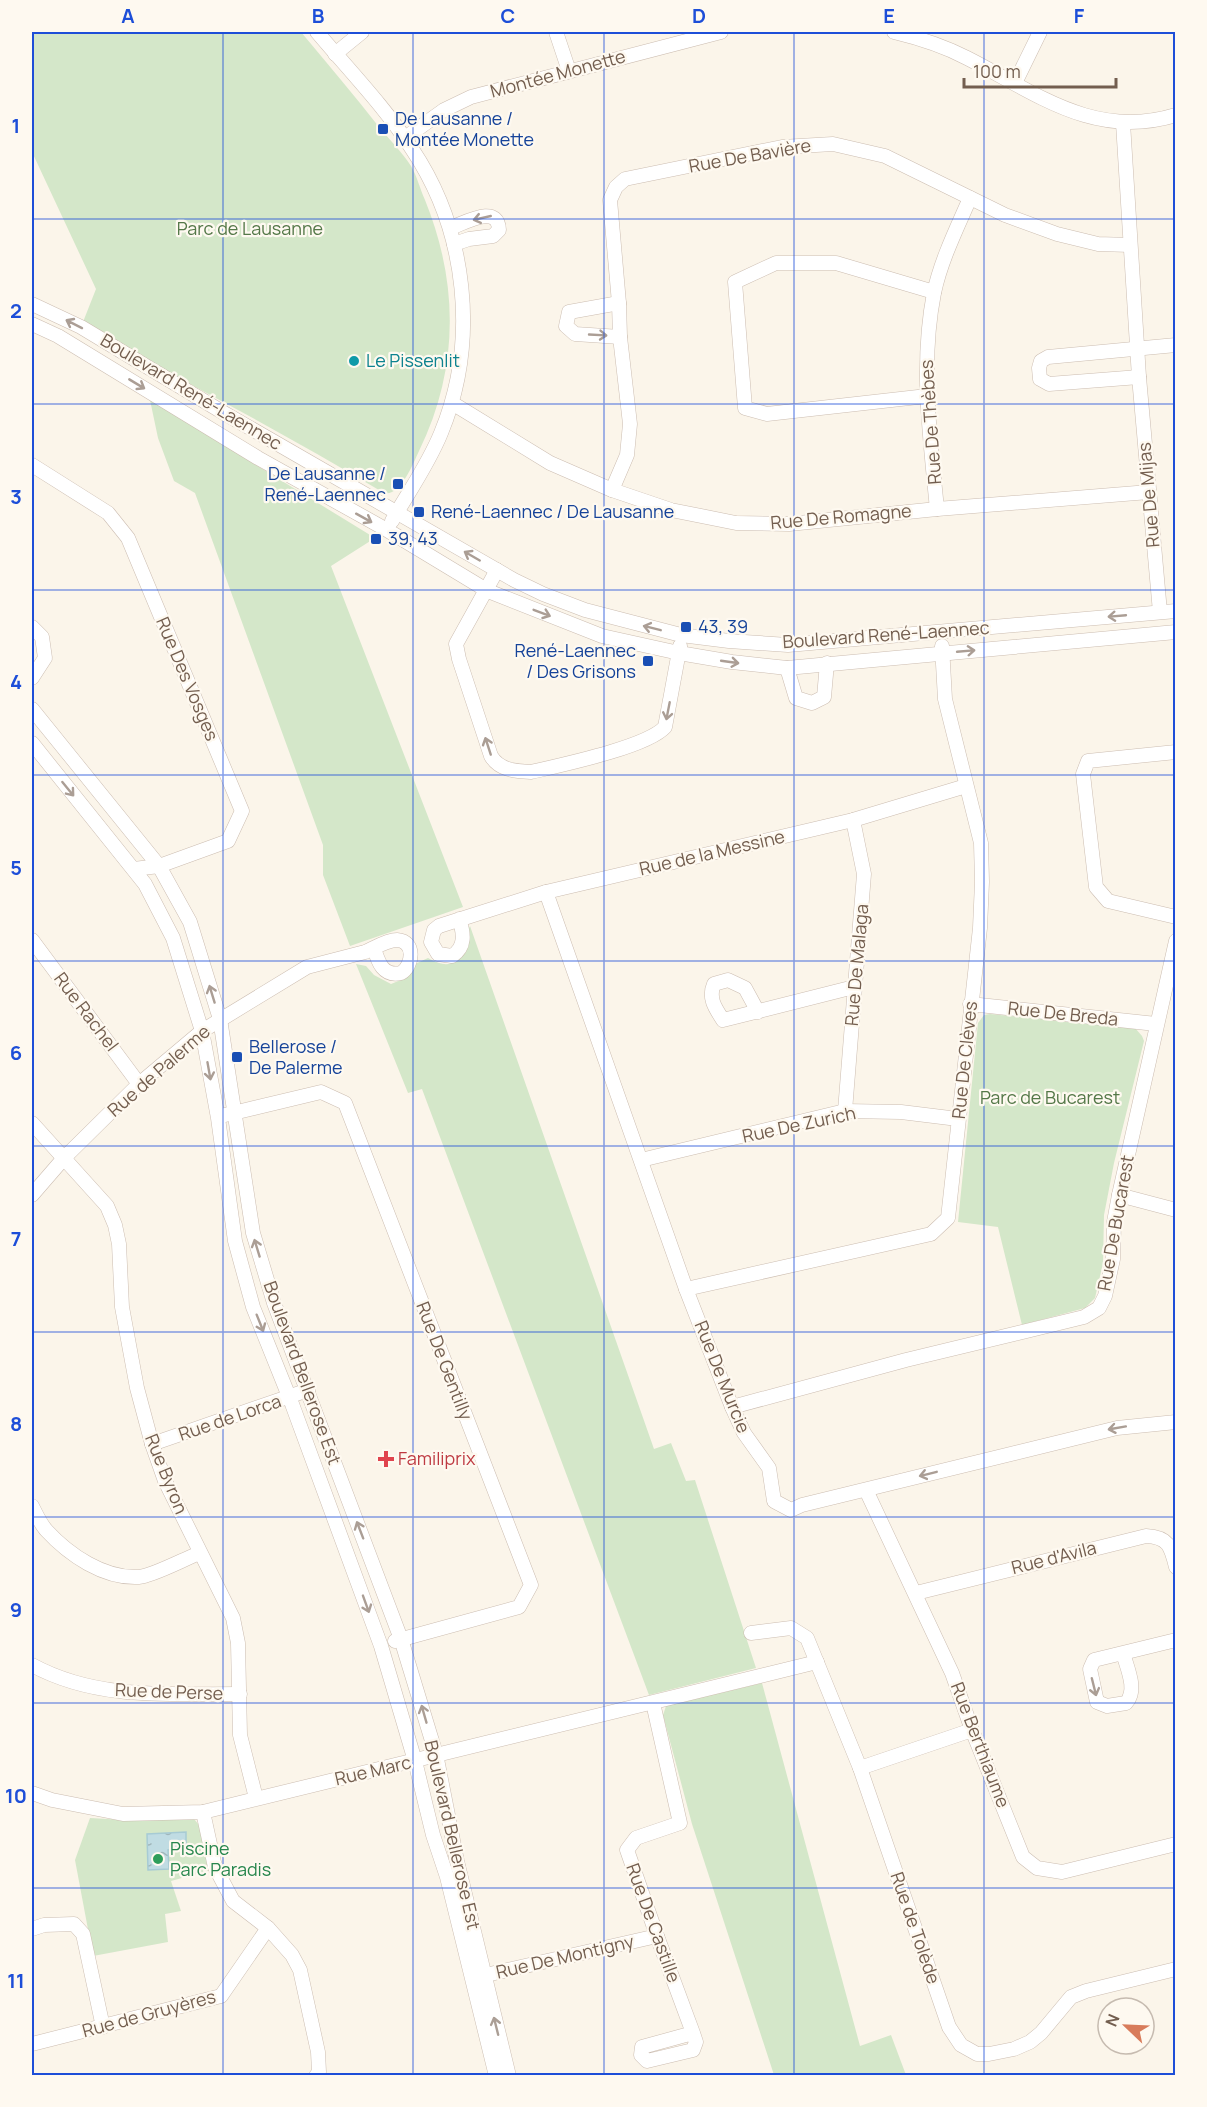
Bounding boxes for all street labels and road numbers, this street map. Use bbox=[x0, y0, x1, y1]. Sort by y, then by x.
street label: Montée Monette bbox=[487, 43, 628, 103]
street label: Rue De Bavière bbox=[687, 132, 813, 178]
street label: Boulevard René-Laennec bbox=[96, 327, 287, 455]
street label: Rue De Thèbes bbox=[914, 359, 946, 485]
street label: Rue De Mijas bbox=[1131, 441, 1165, 549]
street label: Rue De Romagne bbox=[769, 498, 912, 534]
street label: Rue Des Vosges bbox=[151, 613, 225, 744]
street label: Boulevard René-Laennec bbox=[782, 615, 990, 653]
street label: Rue de la Messine bbox=[637, 824, 787, 880]
street label: Rue De Malaga bbox=[839, 903, 873, 1027]
street label: Rue Rachel bbox=[49, 967, 124, 1056]
street label: Rue De Breda bbox=[1007, 995, 1120, 1031]
street label: Rue De Clèves bbox=[946, 1000, 982, 1120]
street label: Rue de Palerme bbox=[102, 1019, 215, 1121]
street label: Rue De Zurich bbox=[740, 1100, 858, 1148]
street label: Rue De Bucarest bbox=[1091, 1153, 1139, 1293]
street label: Boulevard Bellerose Est bbox=[259, 1278, 347, 1468]
street label: Rue De Gentilly bbox=[411, 1298, 479, 1424]
street label: Rue De Murcie bbox=[690, 1317, 756, 1436]
street label: Rue de Lorca bbox=[175, 1388, 284, 1446]
street label: Rue Byron bbox=[140, 1430, 194, 1517]
street label: Rue d'Avila bbox=[1009, 1535, 1099, 1579]
street label: Rue de Perse bbox=[114, 1677, 224, 1705]
street label: Rue Berthiaume bbox=[946, 1678, 1016, 1811]
street label: Boulevard Bellerose Est bbox=[419, 1738, 486, 1932]
street label: Rue Marc bbox=[332, 1750, 413, 1790]
street label: Rue De Castille bbox=[621, 1860, 687, 1986]
street label: Rue de Tolède bbox=[886, 1869, 946, 1987]
street label: Rue De Montigny bbox=[494, 1928, 637, 1984]
street label: Rue de Gruyères bbox=[79, 1984, 218, 2042]

